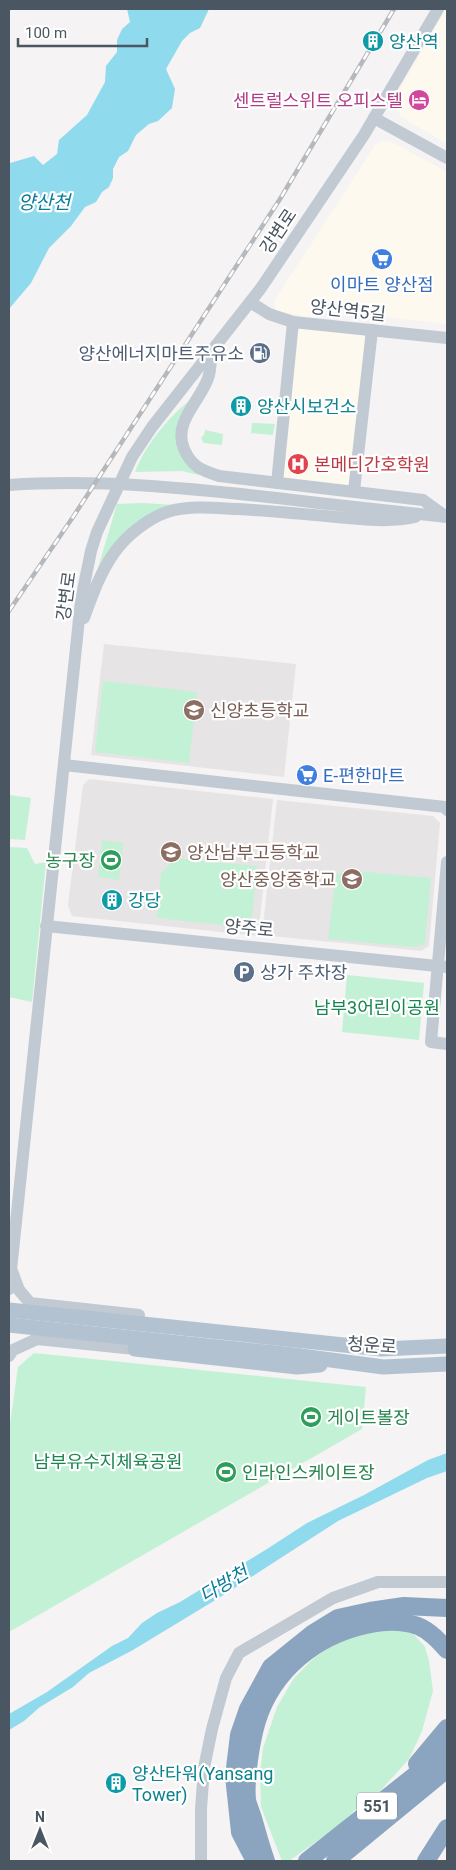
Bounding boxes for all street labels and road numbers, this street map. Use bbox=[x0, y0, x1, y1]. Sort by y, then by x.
street label: 강변로 bbox=[255, 205, 301, 257]
street label: 양산역5길 bbox=[309, 296, 387, 324]
street label: 강변로 bbox=[52, 570, 80, 622]
street label: 양주로 bbox=[223, 915, 275, 941]
street label: 청운로 bbox=[346, 1333, 398, 1357]
road number: 551 bbox=[357, 1792, 397, 1820]

